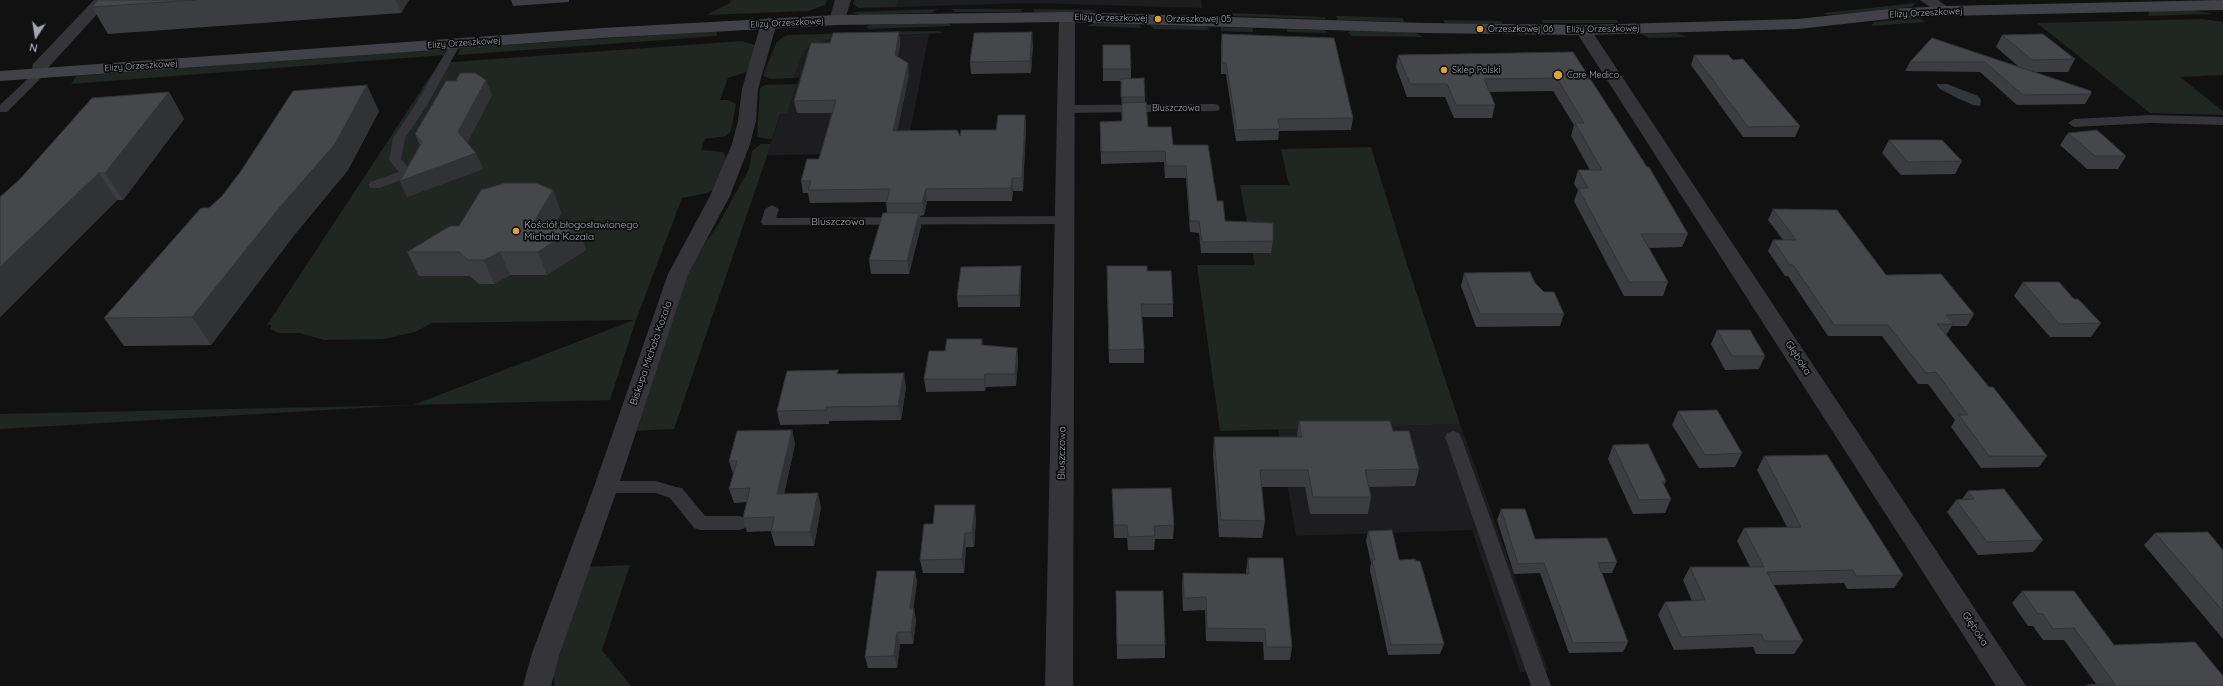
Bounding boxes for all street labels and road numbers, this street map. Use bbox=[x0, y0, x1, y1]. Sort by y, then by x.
street label: Elizy Orzeszkowej bbox=[1889, 6, 1963, 20]
street label: Elizy Orzeszkowej bbox=[1074, 12, 1148, 24]
street label: Elizy Orzeszkowej bbox=[750, 16, 824, 30]
street label: Elizy Orzeszkowej bbox=[1566, 23, 1640, 35]
street label: Elizy Orzeszkowej bbox=[427, 35, 501, 51]
street label: Elizy Orzeszkowej bbox=[104, 58, 178, 74]
street label: Bluszczowa bbox=[1152, 103, 1200, 113]
street label: Bluszczowa bbox=[811, 216, 865, 228]
street label: Biskupa Michała Kozala bbox=[628, 299, 674, 407]
street label: Głęboka bbox=[1783, 339, 1813, 377]
street label: Bluszczowa bbox=[1056, 426, 1068, 480]
street label: Głęboka bbox=[1960, 610, 1990, 648]

